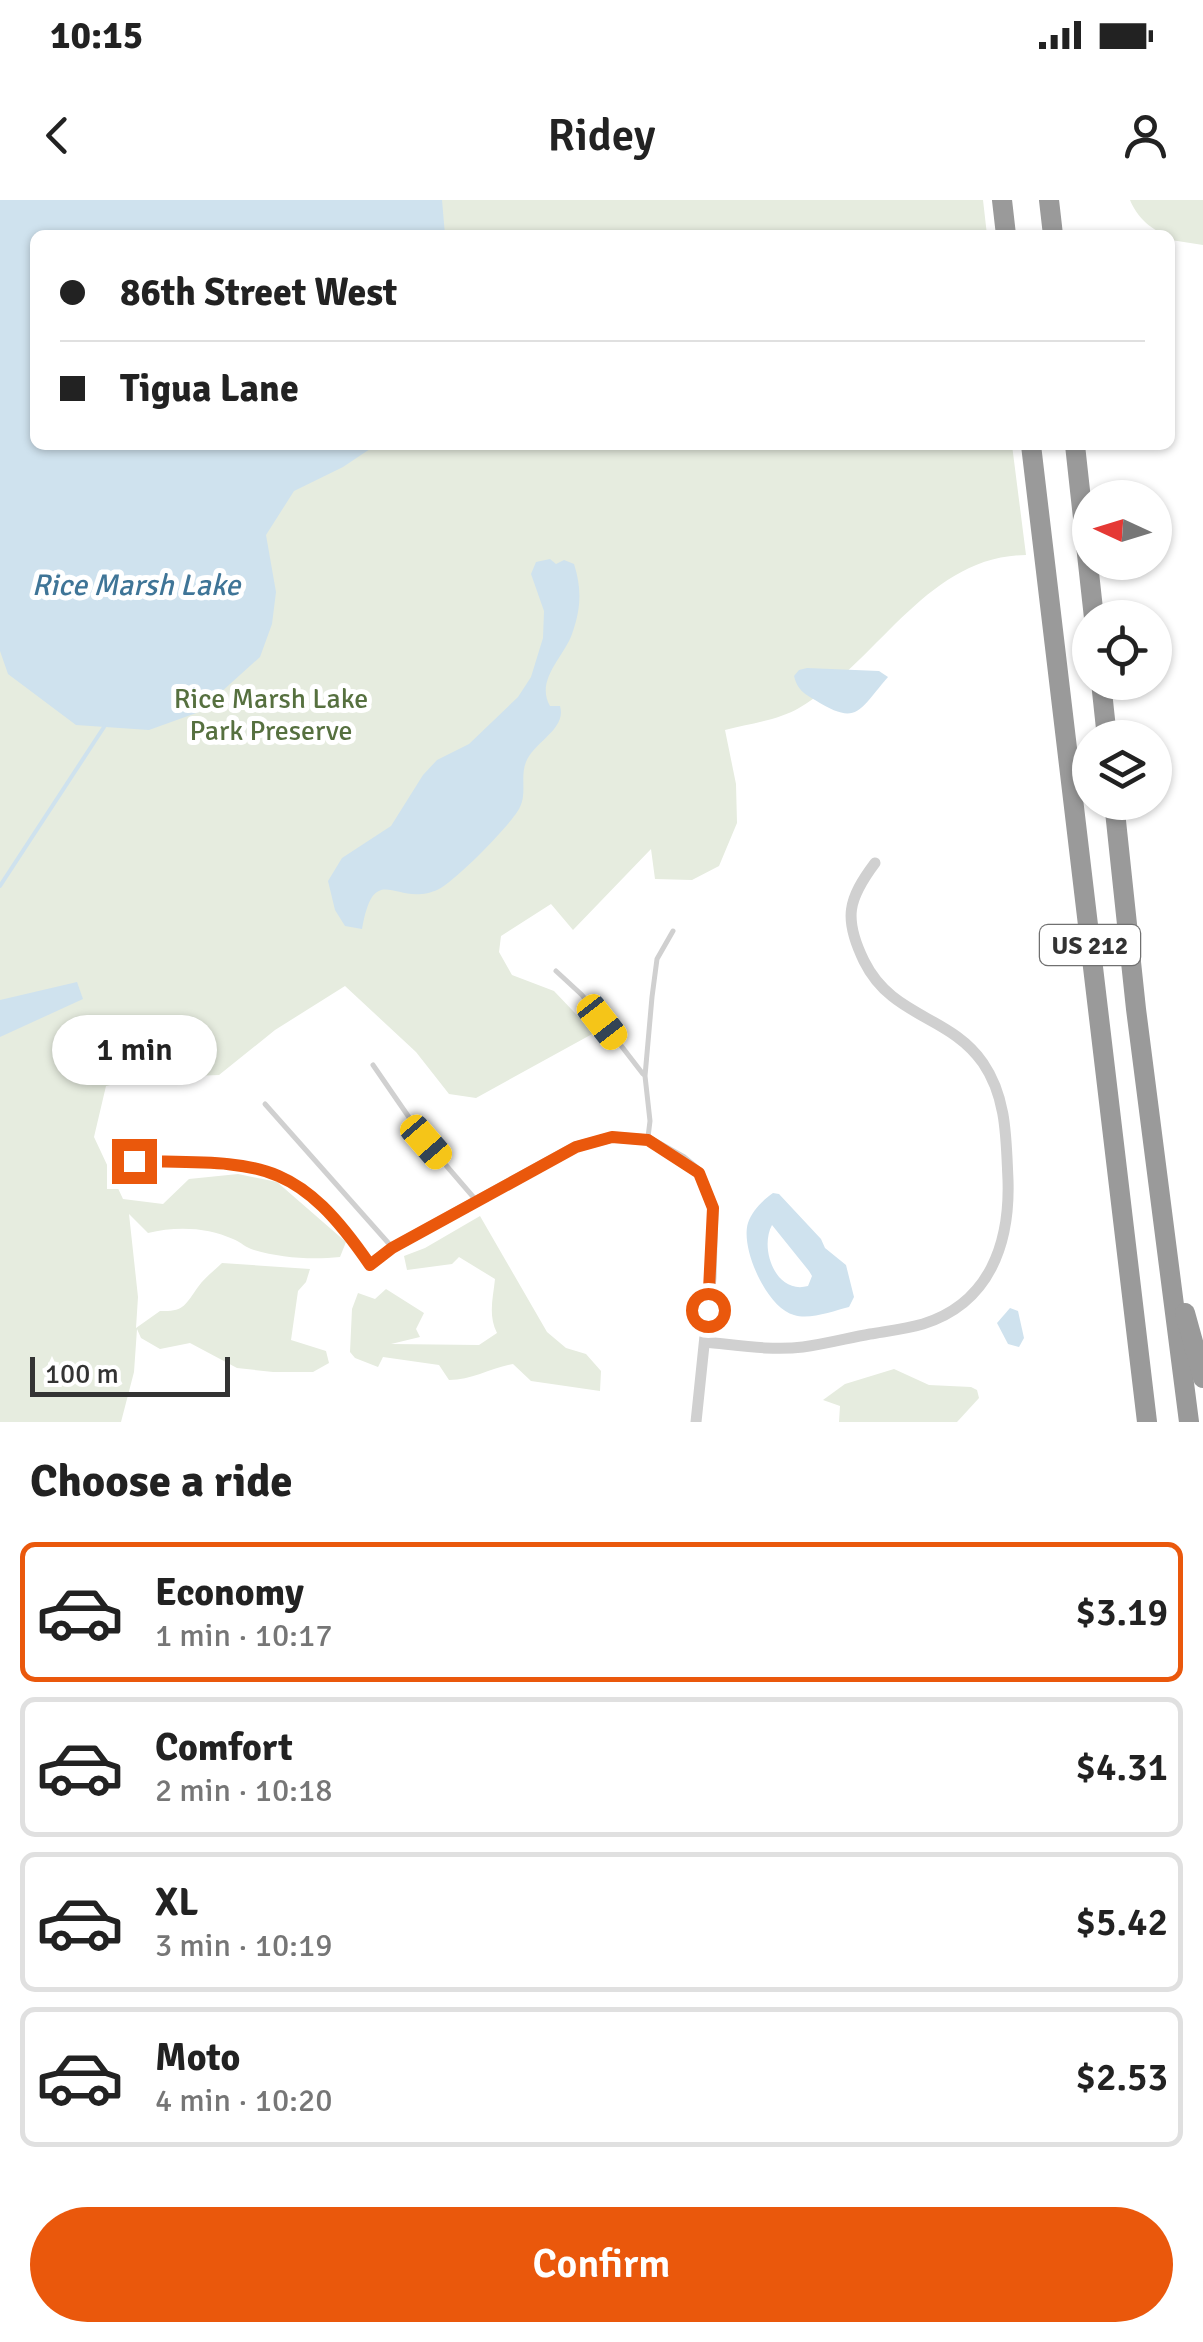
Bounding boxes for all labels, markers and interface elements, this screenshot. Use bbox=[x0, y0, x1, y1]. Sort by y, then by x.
text: 10:15 bbox=[50, 12, 143, 59]
icon: back bbox=[30, 108, 85, 163]
text: Ridey bbox=[548, 108, 655, 163]
icon: person bbox=[1118, 108, 1173, 163]
text: 86th Street West bbox=[120, 269, 397, 316]
text: Tigua Lane bbox=[120, 365, 299, 412]
north arrow bbox=[1072, 480, 1172, 580]
map controls bbox=[1072, 480, 1172, 820]
water label: Rice Marsh Lake bbox=[32, 567, 242, 604]
button: locate bbox=[1072, 600, 1172, 700]
park label: Rice Marsh Lake Park Preserve bbox=[174, 682, 368, 748]
button: layers bbox=[1072, 720, 1172, 820]
road number: US 212 bbox=[1040, 925, 1140, 965]
car bbox=[572, 989, 632, 1055]
callout: 1 min bbox=[52, 1016, 216, 1086]
text: 1 min bbox=[96, 1030, 173, 1069]
car bbox=[395, 1110, 457, 1174]
route end bbox=[112, 1139, 157, 1184]
route start bbox=[686, 1288, 731, 1333]
scale bar bbox=[30, 1352, 230, 1396]
text: 100 m bbox=[45, 1357, 119, 1391]
text: Choose a ride bbox=[30, 1454, 293, 1509]
icon: car bbox=[35, 1567, 125, 1657]
text: Economy bbox=[155, 1569, 304, 1616]
text: $3.19 bbox=[1075, 1589, 1168, 1636]
text: 1 min · 10:17 bbox=[155, 1616, 333, 1655]
icon: car bbox=[35, 1722, 125, 1812]
text: Comfort bbox=[155, 1724, 293, 1771]
text: $4.31 bbox=[1075, 1744, 1168, 1791]
text: 2 min · 10:18 bbox=[155, 1771, 333, 1810]
icon: car bbox=[35, 1877, 125, 1967]
text: XL bbox=[155, 1879, 198, 1926]
text: $5.42 bbox=[1075, 1899, 1168, 1946]
text: 3 min · 10:19 bbox=[155, 1926, 333, 1965]
icon: car bbox=[35, 2032, 125, 2122]
text: Moto bbox=[155, 2034, 240, 2081]
text: $2.53 bbox=[1075, 2054, 1168, 2101]
text: 4 min · 10:20 bbox=[155, 2081, 333, 2120]
button: Confirm bbox=[30, 2207, 1173, 2322]

